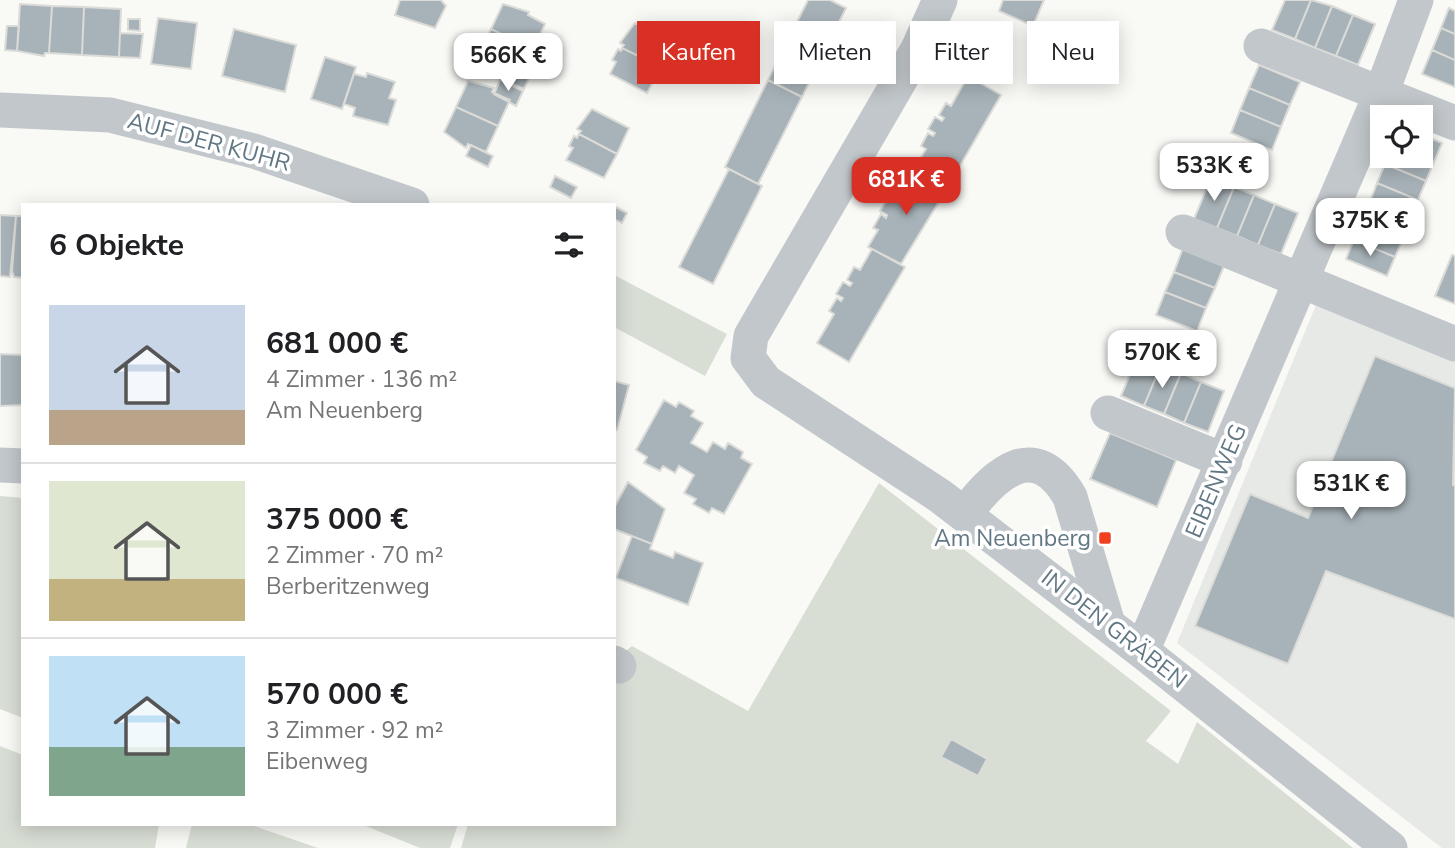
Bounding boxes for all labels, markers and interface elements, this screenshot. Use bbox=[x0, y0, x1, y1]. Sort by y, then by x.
chip: Kaufen bbox=[637, 21, 760, 84]
chip: Mieten bbox=[774, 21, 896, 84]
chip: Filter bbox=[910, 21, 1013, 84]
chip: Neu bbox=[1027, 21, 1119, 84]
pin: 566K € bbox=[451, 34, 565, 93]
text: 566K € bbox=[470, 40, 546, 71]
street label: AUF DER KUHR bbox=[124, 105, 294, 179]
map controls bbox=[1370, 105, 1433, 168]
button: locate bbox=[1370, 105, 1433, 168]
pin: 533K € bbox=[1157, 144, 1271, 203]
text: 533K € bbox=[1176, 150, 1252, 181]
pin: 681K € bbox=[849, 158, 963, 217]
text: 681K € bbox=[868, 164, 944, 195]
pin: 375K € bbox=[1313, 198, 1427, 258]
text: 375K € bbox=[1332, 205, 1408, 236]
text: 6 Objekte bbox=[49, 225, 184, 266]
icon: filters bbox=[550, 226, 588, 264]
text: 681 000 € bbox=[266, 323, 408, 364]
pin: 570K € bbox=[1105, 330, 1219, 390]
icon: home bbox=[105, 333, 189, 417]
text: 570K € bbox=[1124, 337, 1200, 368]
text: 4 Zimmer · 136 m² bbox=[266, 364, 457, 395]
text: Am Neuenberg bbox=[266, 395, 423, 426]
street label: EIBENWEG bbox=[1178, 419, 1254, 543]
pin: 531K € bbox=[1294, 462, 1408, 521]
text: 531K € bbox=[1313, 468, 1389, 499]
text: 375 000 € bbox=[266, 499, 408, 540]
icon: home bbox=[105, 509, 189, 593]
place label: Am Neuenberg bbox=[934, 523, 1091, 554]
marker: Am Neuenberg bbox=[1097, 530, 1113, 546]
text: 2 Zimmer · 70 m² bbox=[266, 540, 443, 571]
street label: IN DEN GRÄBEN bbox=[1035, 562, 1193, 696]
text: Berberitzenweg bbox=[266, 571, 430, 602]
text: 570 000 € bbox=[266, 674, 408, 715]
icon: home bbox=[105, 684, 189, 768]
text: 3 Zimmer · 92 m² bbox=[266, 715, 443, 746]
text: Eibenweg bbox=[266, 746, 368, 777]

